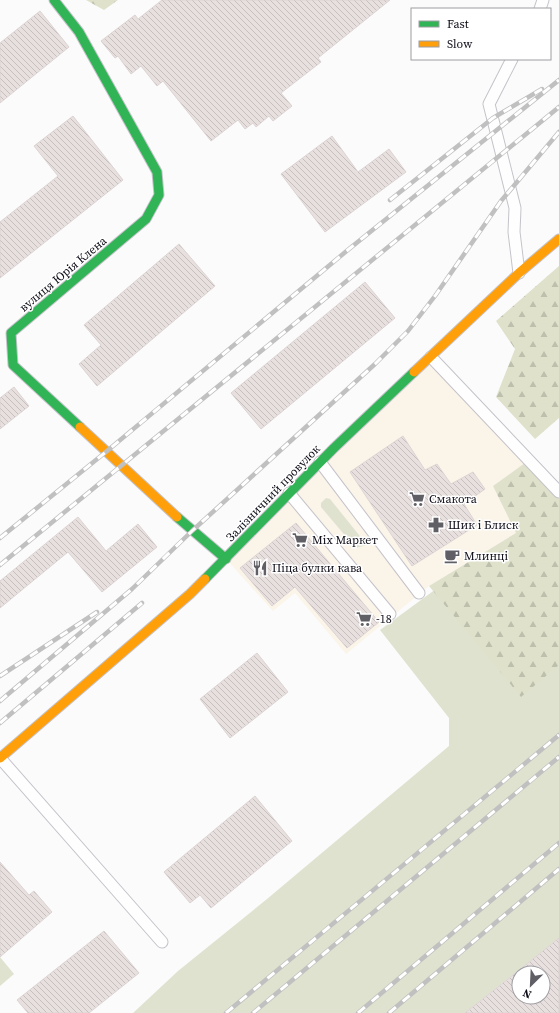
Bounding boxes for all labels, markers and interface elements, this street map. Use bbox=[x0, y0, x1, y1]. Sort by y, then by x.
legend bbox=[411, 8, 551, 60]
text: Fast bbox=[447, 16, 469, 32]
text: Slow bbox=[447, 36, 473, 52]
street label: вулиця Юрія Клена bbox=[16, 232, 111, 315]
street label: Залізничний провулок bbox=[222, 441, 324, 545]
supermarket icon: Смакота bbox=[408, 490, 426, 508]
place label: Смакота bbox=[429, 491, 478, 507]
pharmacy icon: Шик і Блиск bbox=[427, 516, 445, 534]
place label: Шик і Блиск bbox=[448, 517, 519, 533]
supermarket icon: Mix Маркет bbox=[291, 531, 309, 549]
place label: Mix Маркет bbox=[312, 532, 378, 548]
cafe icon: Млинці bbox=[443, 547, 461, 565]
place label: Млинці bbox=[464, 548, 509, 564]
restaurant icon: Піца булки кава bbox=[251, 559, 269, 577]
place label: Піца булки кава bbox=[272, 560, 363, 576]
supermarket icon: -18 bbox=[355, 610, 373, 628]
place label: -18 bbox=[376, 611, 392, 627]
north arrow bbox=[511, 965, 551, 1005]
text: N bbox=[520, 985, 534, 1002]

